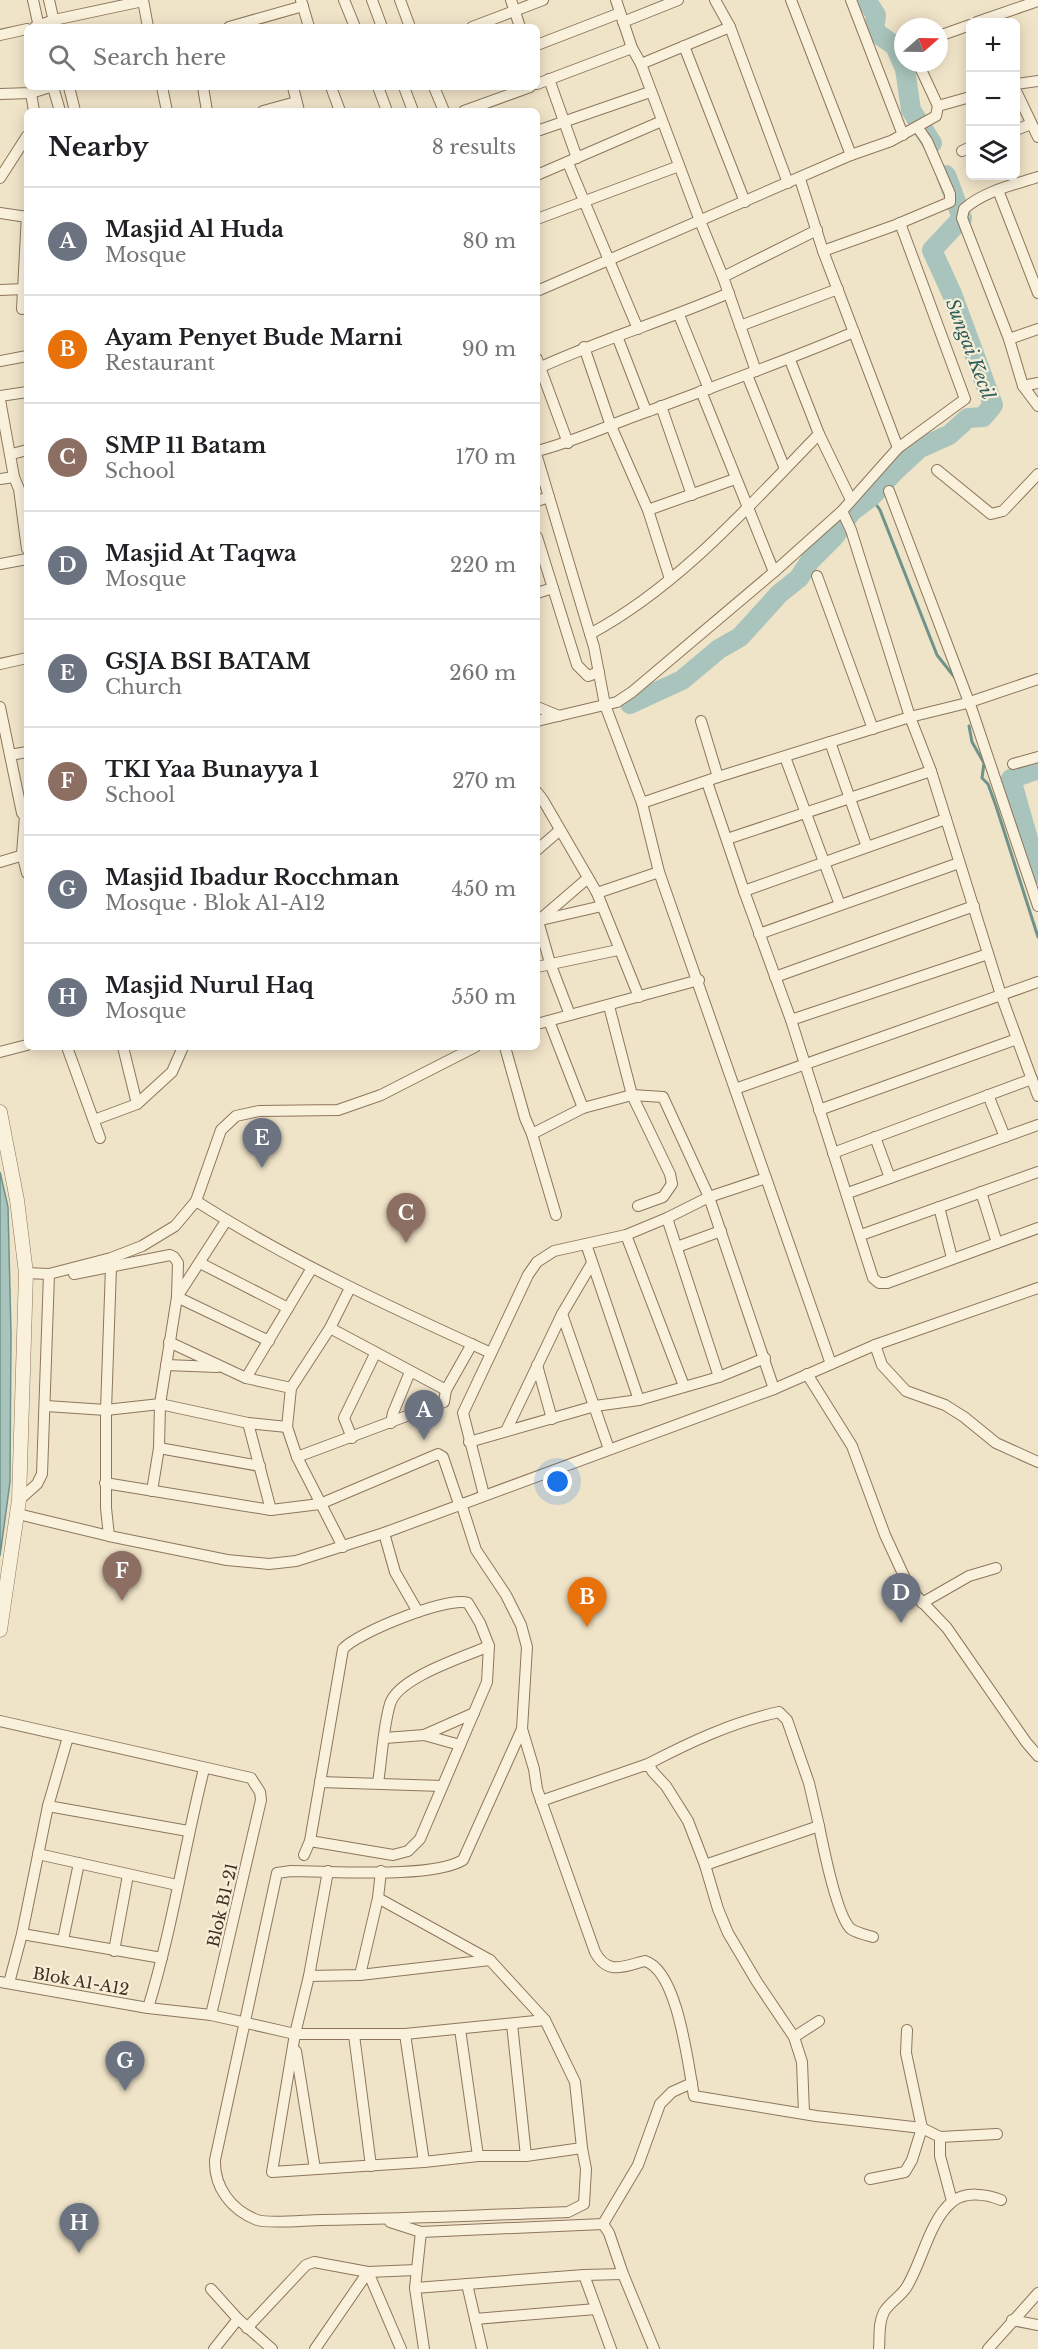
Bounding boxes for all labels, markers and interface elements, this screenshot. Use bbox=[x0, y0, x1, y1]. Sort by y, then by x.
north arrow bbox=[894, 18, 948, 72]
map controls bbox=[966, 18, 1020, 180]
button: + bbox=[966, 18, 1020, 72]
search box bbox=[24, 24, 540, 90]
icon: search bbox=[45, 41, 78, 74]
text: Search here bbox=[93, 44, 226, 71]
button: − bbox=[966, 72, 1020, 126]
button: layers bbox=[966, 126, 1020, 180]
text: Nearby bbox=[48, 131, 149, 163]
text: 8 results bbox=[432, 135, 516, 159]
text: Masjid Al Huda bbox=[105, 216, 284, 243]
text: A bbox=[59, 229, 76, 253]
text: 80 m bbox=[462, 229, 516, 253]
text: Mosque bbox=[105, 243, 186, 267]
water label: Sungai Kecil bbox=[941, 296, 999, 403]
text: Ayam Penyet Bude Marni bbox=[105, 324, 402, 351]
text: B bbox=[60, 337, 75, 361]
text: 90 m bbox=[462, 337, 516, 361]
text: Restaurant bbox=[105, 351, 215, 375]
text: SMP 11 Batam bbox=[105, 432, 266, 459]
text: C bbox=[59, 445, 76, 469]
text: 170 m bbox=[456, 445, 516, 469]
text: School bbox=[105, 459, 175, 483]
text: Masjid At Taqwa bbox=[105, 540, 297, 567]
text: D bbox=[58, 553, 77, 577]
text: 220 m bbox=[450, 553, 516, 577]
text: Mosque bbox=[105, 567, 186, 591]
text: GSJA BSI BATAM bbox=[105, 648, 311, 675]
text: E bbox=[60, 661, 75, 685]
text: 260 m bbox=[449, 661, 516, 685]
text: Church bbox=[105, 675, 182, 699]
text: TKI Yaa Bunayya 1 bbox=[105, 756, 319, 783]
text: F bbox=[61, 769, 74, 793]
text: 270 m bbox=[452, 769, 516, 793]
text: School bbox=[105, 783, 175, 807]
text: Masjid Ibadur Rocchman bbox=[105, 864, 399, 891]
text: G bbox=[59, 877, 76, 901]
text: 450 m bbox=[451, 877, 516, 901]
text: Mosque · Blok A1-A12 bbox=[105, 891, 325, 915]
text: Masjid Nurul Haq bbox=[105, 972, 314, 999]
text: H bbox=[58, 985, 77, 1009]
text: 550 m bbox=[452, 985, 516, 1009]
text: Mosque bbox=[105, 999, 186, 1023]
pin: E bbox=[242, 1118, 282, 1168]
pin: C bbox=[386, 1194, 426, 1243]
pin: A bbox=[404, 1390, 444, 1440]
your location bbox=[543, 1467, 572, 1496]
pin: F bbox=[102, 1552, 142, 1601]
pin: D bbox=[882, 1574, 920, 1623]
pin: B bbox=[568, 1578, 606, 1627]
street label: Blok B1-21 bbox=[203, 1861, 241, 1949]
street label: Blok A1-A12 bbox=[31, 1963, 131, 1999]
pin: G bbox=[106, 2042, 144, 2091]
pin: H bbox=[60, 2204, 98, 2253]

